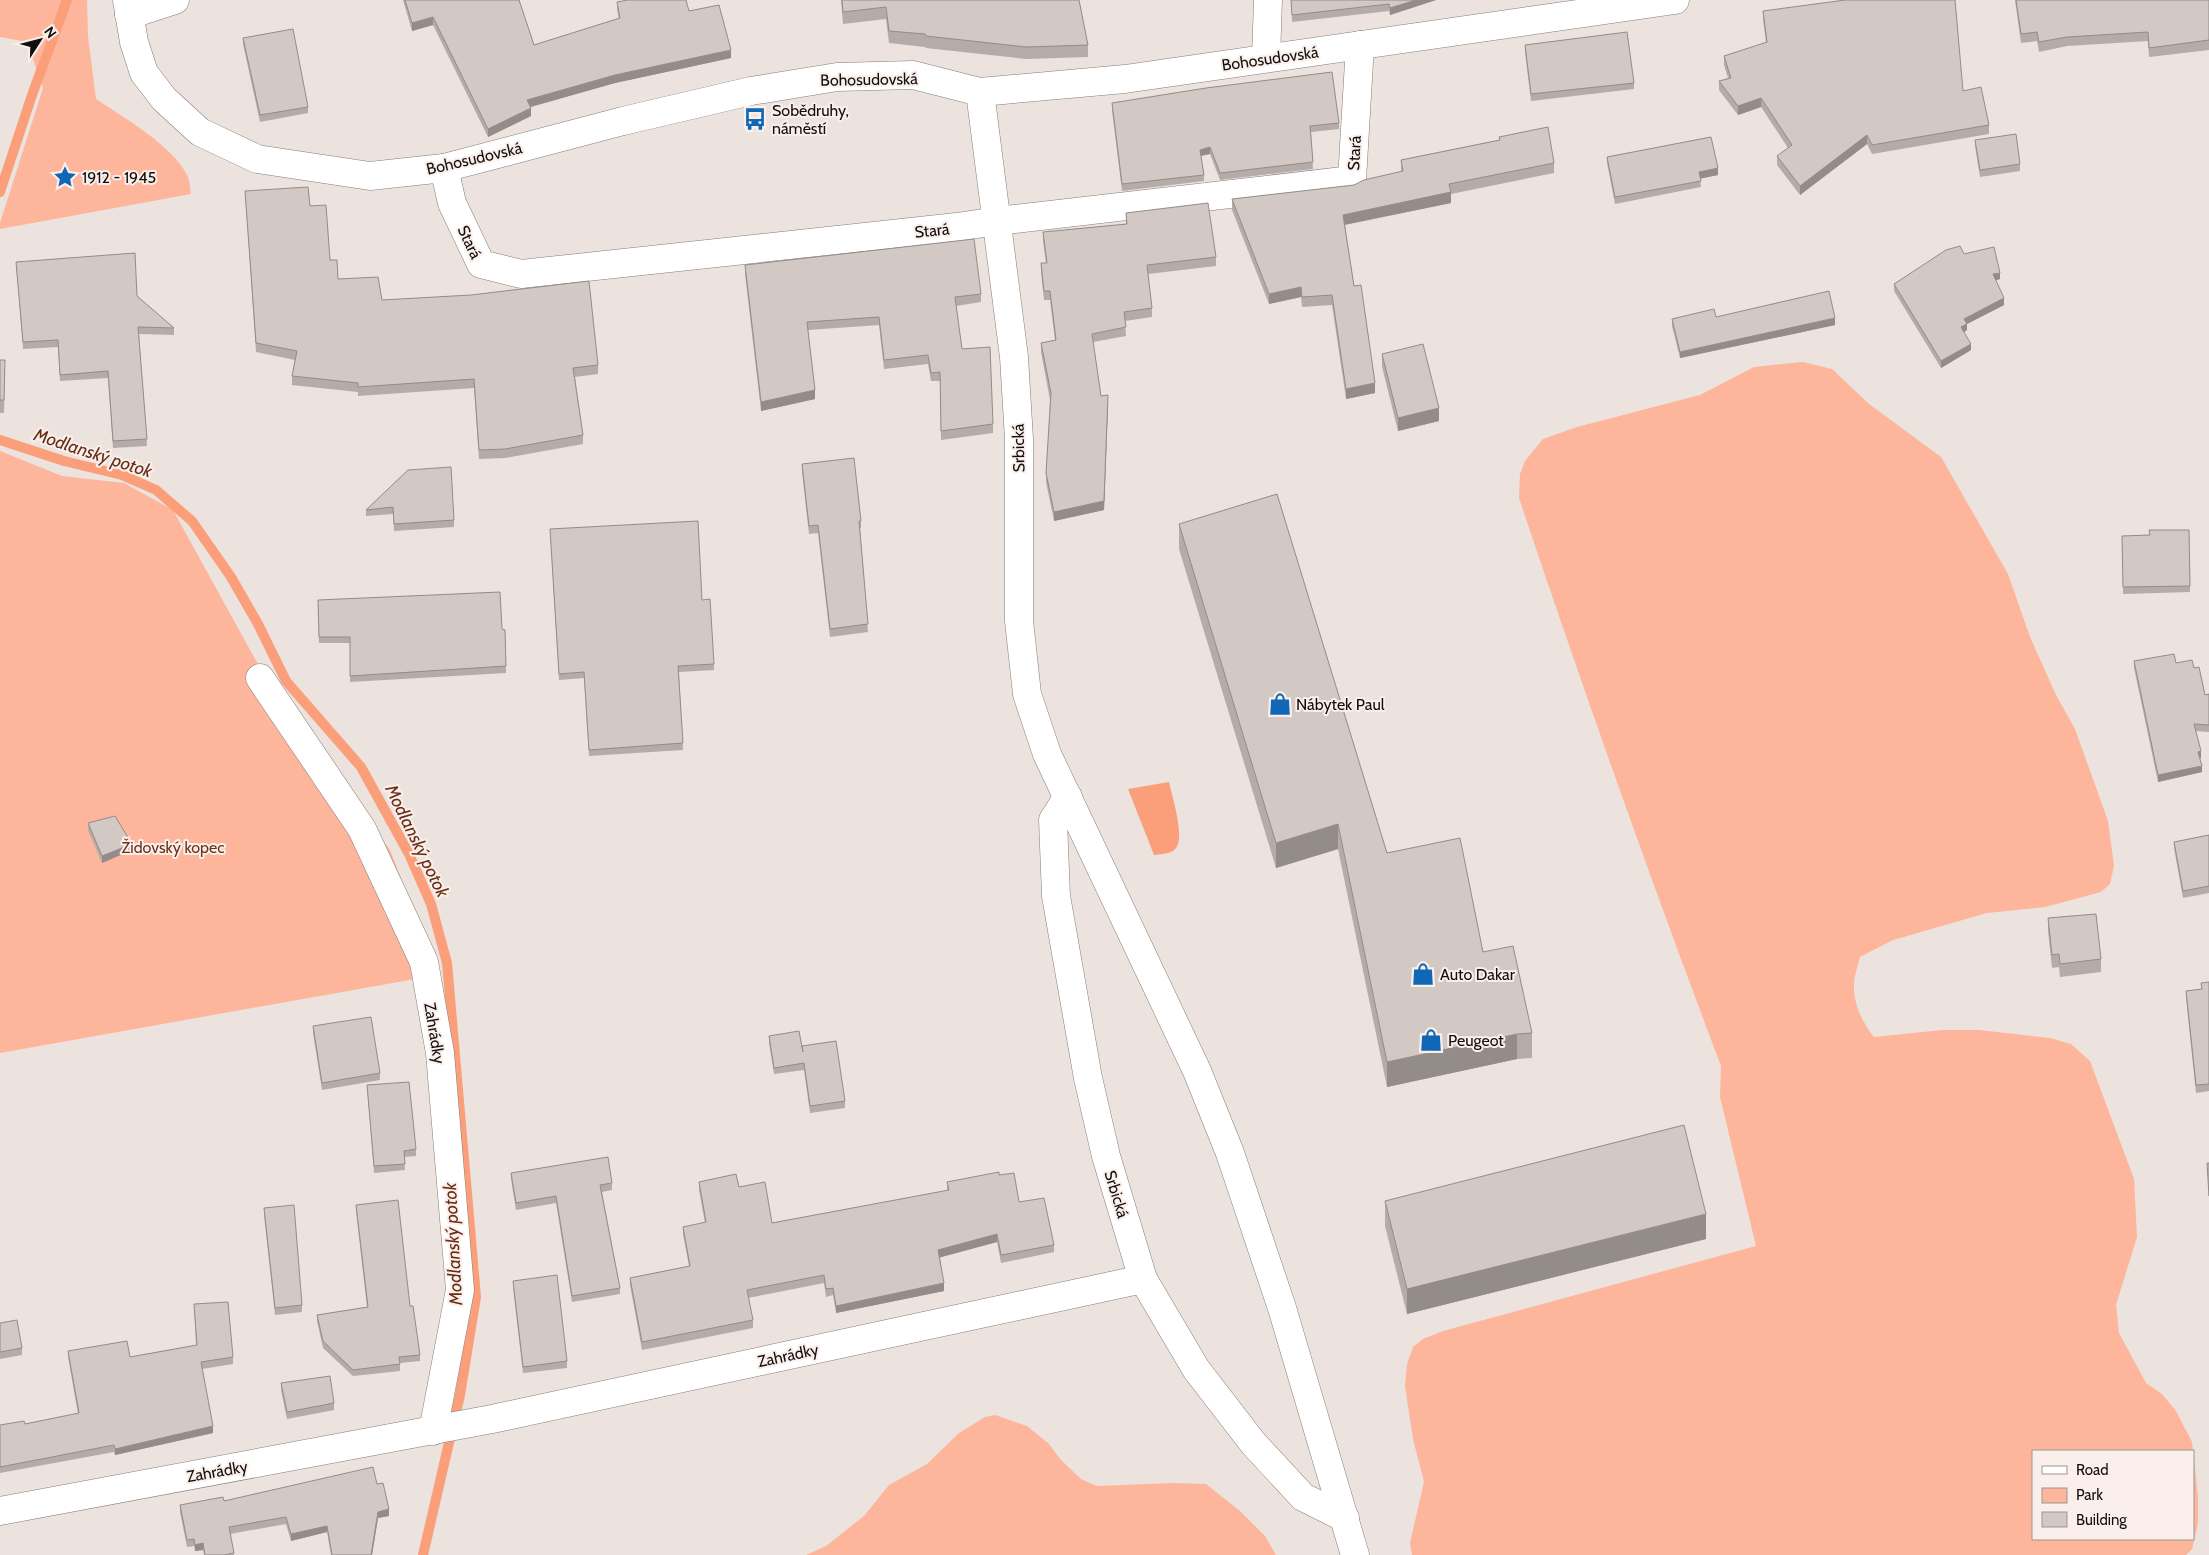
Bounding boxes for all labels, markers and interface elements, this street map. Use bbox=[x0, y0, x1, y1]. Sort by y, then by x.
north arrow bbox=[15, 15, 65, 65]
text: N bbox=[40, 23, 61, 42]
street label: Bohosudovská bbox=[1220, 42, 1320, 75]
street label: Bohosudovská bbox=[820, 69, 918, 90]
place label: Sobědruhy, náměstí bbox=[772, 101, 849, 138]
bus stop icon: Sobědruhy, náměstí bbox=[742, 106, 768, 132]
street label: Stará bbox=[1344, 135, 1365, 171]
street label: Bohosudovská bbox=[424, 138, 524, 179]
place icon: 1912 - 1945 bbox=[52, 164, 78, 190]
place label: 1912 - 1945 bbox=[82, 168, 156, 187]
street label: Stará bbox=[914, 219, 951, 242]
street label: Stará bbox=[454, 222, 486, 262]
water label: Modlanský potok bbox=[30, 423, 156, 483]
street label: Srbická bbox=[1009, 423, 1028, 472]
shop icon: Nábytek Paul bbox=[1267, 691, 1293, 717]
place label: Nábytek Paul bbox=[1296, 695, 1385, 714]
water label: Modlanský potok bbox=[380, 780, 454, 902]
park label: Židovský kopec bbox=[122, 838, 224, 857]
shop icon: Auto Dakar bbox=[1410, 961, 1436, 987]
place label: Auto Dakar bbox=[1440, 965, 1516, 984]
street label: Zahrádky bbox=[420, 1001, 449, 1065]
shop icon: Peugeot bbox=[1418, 1027, 1444, 1053]
place label: Peugeot bbox=[1448, 1031, 1504, 1050]
street label: Srbická bbox=[1100, 1168, 1133, 1220]
water label: Modlanský potok bbox=[439, 1181, 467, 1307]
street label: Zahrádky bbox=[756, 1340, 820, 1371]
legend bbox=[2032, 1450, 2194, 1540]
street label: Zahrádky bbox=[185, 1457, 249, 1486]
text: Road bbox=[2076, 1461, 2109, 1479]
text: Park bbox=[2076, 1486, 2103, 1504]
text: Building bbox=[2076, 1511, 2127, 1529]

